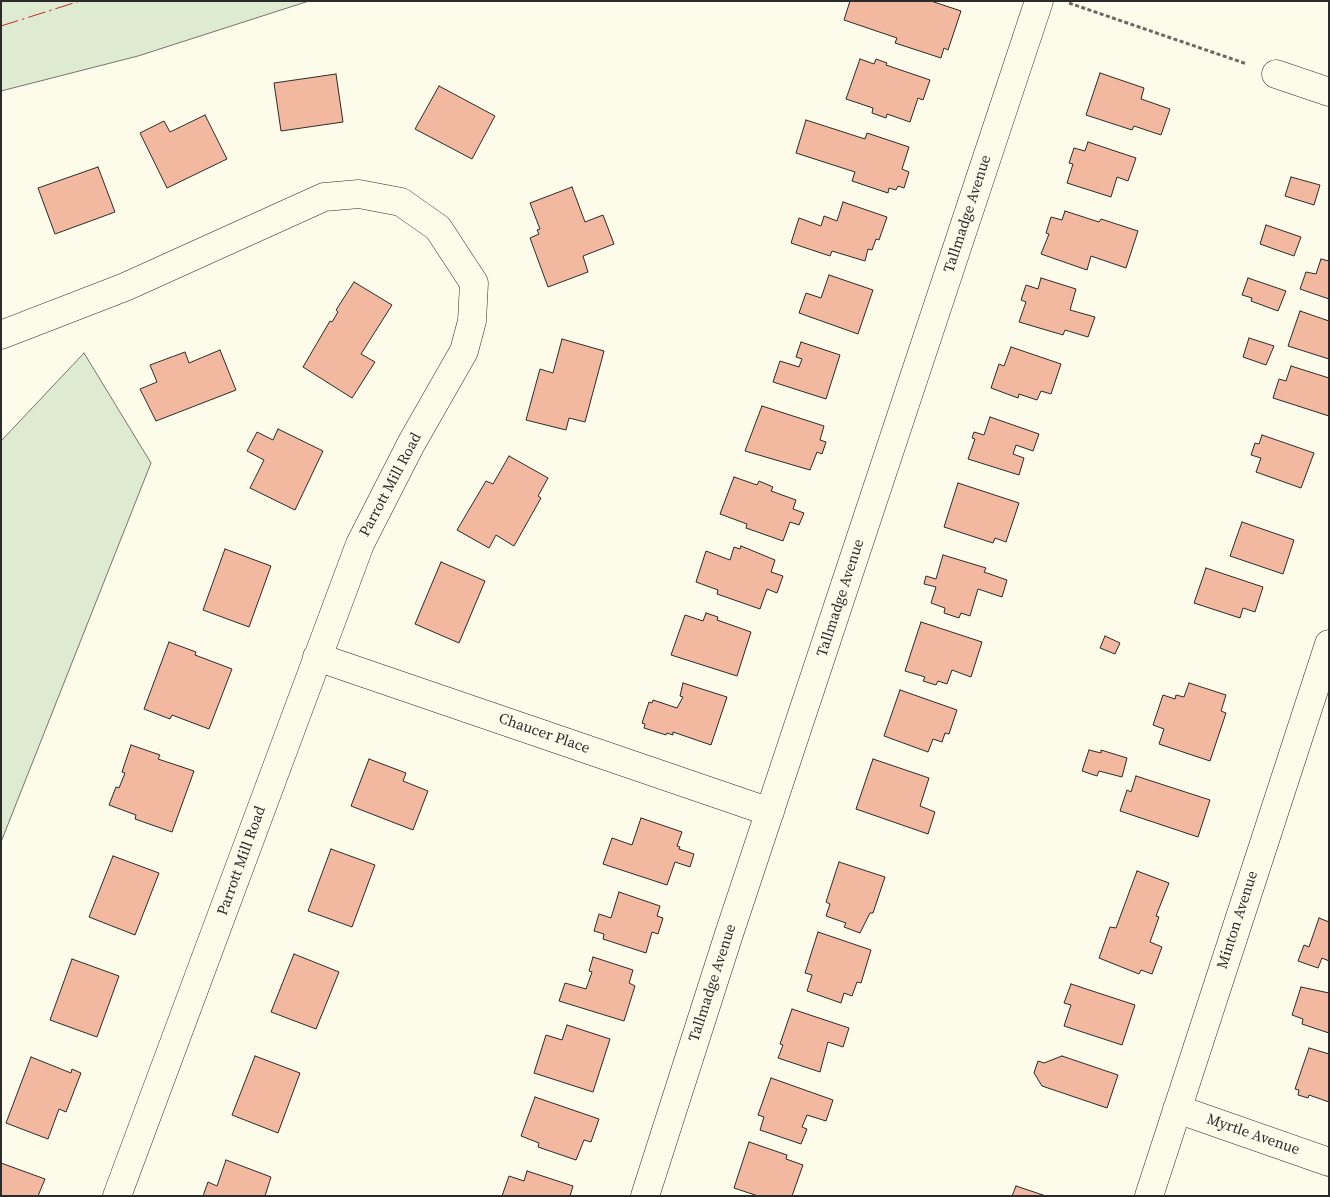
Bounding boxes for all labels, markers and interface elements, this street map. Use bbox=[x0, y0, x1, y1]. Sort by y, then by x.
street label: Tallmadge Avenue bbox=[941, 153, 995, 275]
street label: Parrott Mill Road bbox=[356, 430, 426, 540]
street label: Tallmadge Avenue bbox=[814, 537, 868, 659]
street label: Chaucer Place bbox=[496, 710, 592, 758]
street label: Parrott Mill Road bbox=[214, 804, 270, 918]
street label: Minton Avenue bbox=[1214, 869, 1262, 971]
street label: Tallmadge Avenue bbox=[686, 922, 740, 1044]
street label: Myrtle Avenue bbox=[1204, 1111, 1302, 1159]

